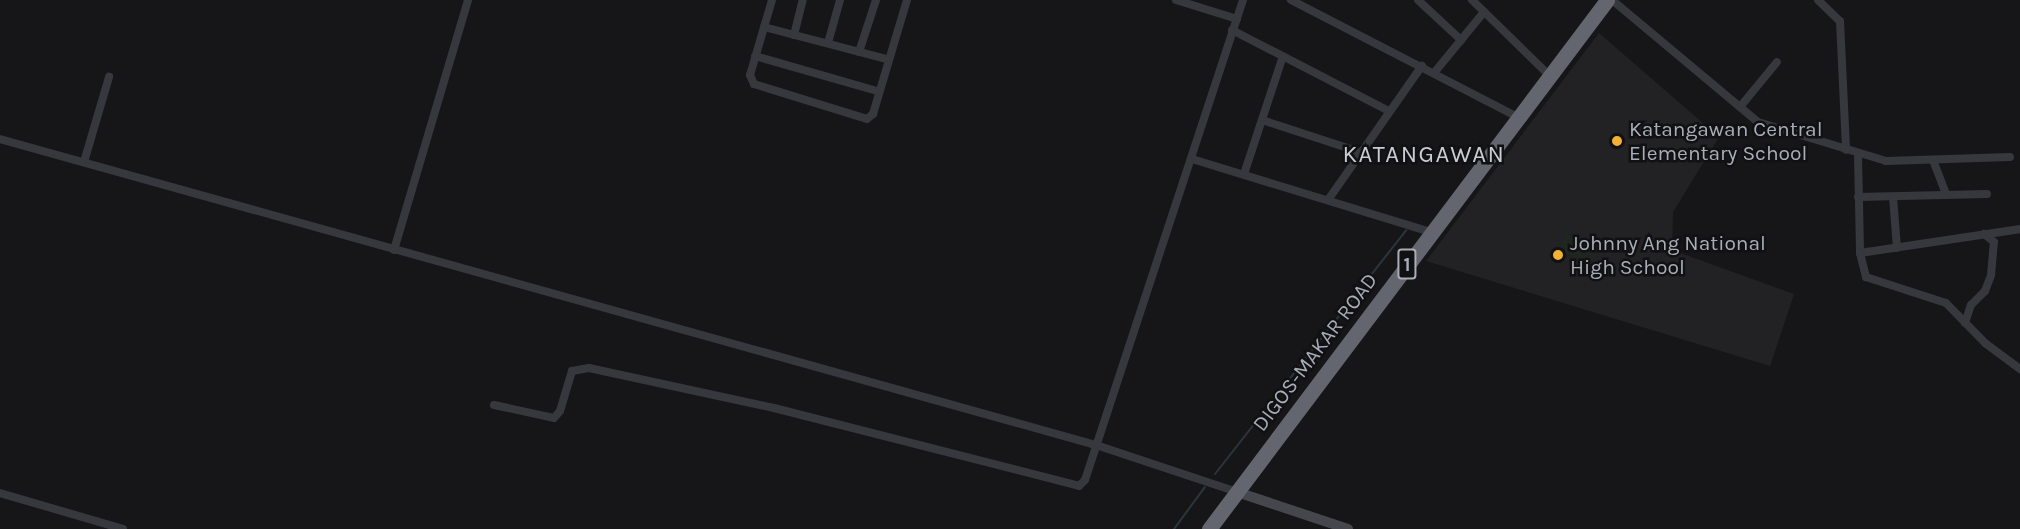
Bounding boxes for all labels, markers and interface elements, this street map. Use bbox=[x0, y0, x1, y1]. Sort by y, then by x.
place label: Katangawan Central Elementary School bbox=[1629, 116, 1823, 166]
marker: Katangawan Central Elementary School bbox=[1610, 134, 1624, 148]
district label: KATANGAWAN bbox=[1342, 141, 1506, 169]
place label: Johnny Ang National High School bbox=[1570, 230, 1766, 280]
road number: 1 bbox=[1396, 247, 1418, 281]
marker: Johnny Ang National High School bbox=[1551, 248, 1565, 262]
street label: DIGOS-MAKAR ROAD bbox=[1247, 268, 1383, 436]

